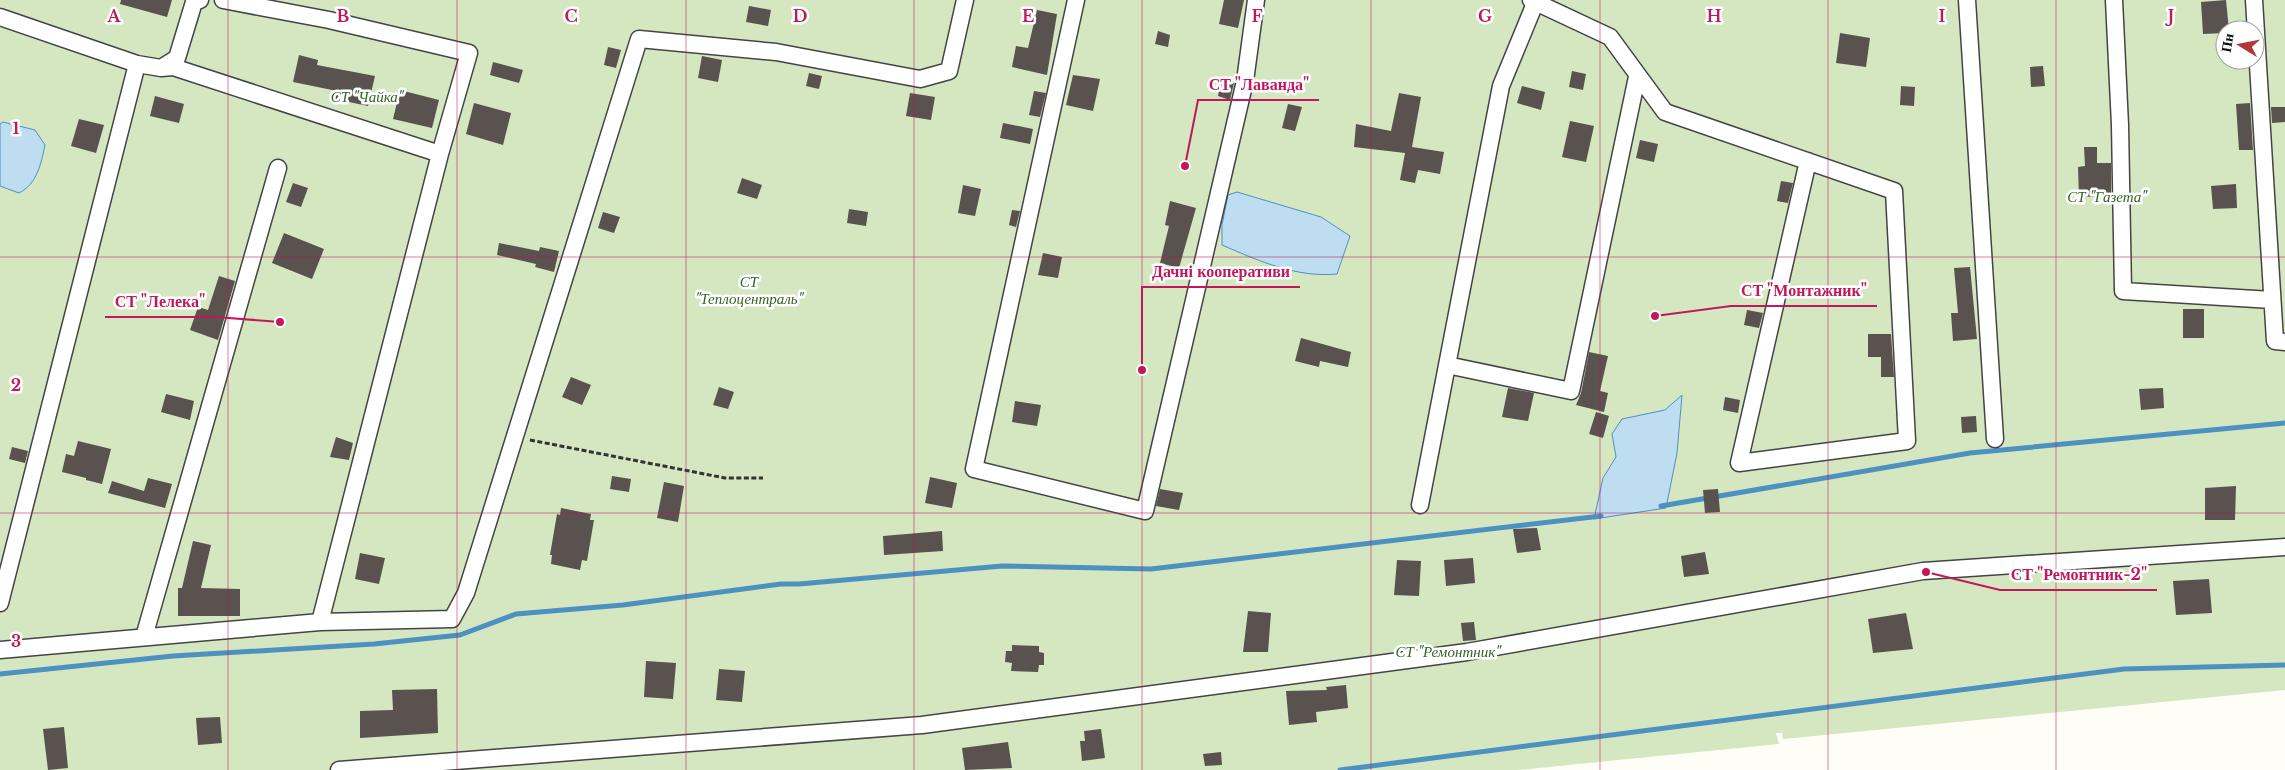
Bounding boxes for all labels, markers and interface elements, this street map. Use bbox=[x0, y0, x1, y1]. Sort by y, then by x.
text: A bbox=[107, 6, 122, 26]
text: B bbox=[337, 6, 350, 26]
text: C bbox=[564, 6, 578, 26]
text: D bbox=[793, 6, 807, 26]
text: E bbox=[1022, 6, 1034, 26]
text: F bbox=[1251, 6, 1263, 26]
text: G bbox=[1478, 6, 1492, 26]
text: H bbox=[1706, 6, 1722, 26]
text: I bbox=[1939, 6, 1946, 26]
text: J bbox=[2165, 6, 2174, 26]
north arrow bbox=[2215, 20, 2265, 70]
text: Пн bbox=[2217, 32, 2238, 54]
callout: СТ "Лаванда" bbox=[1198, 69, 1319, 100]
text: СТ "Лаванда" bbox=[1209, 74, 1309, 94]
park label: СТ "Чайка" bbox=[331, 87, 405, 106]
text: 1 bbox=[13, 118, 20, 138]
park label: СТ "Газета" bbox=[2067, 187, 2148, 206]
callout: Дачні кооперативи bbox=[1142, 256, 1300, 287]
text: Дачні кооперативи bbox=[1152, 261, 1290, 281]
park label: СТ "Теплоцентраль" bbox=[695, 272, 805, 308]
callout: СТ "Монтажник" bbox=[1731, 275, 1877, 306]
text: СТ "Монтажник" bbox=[1741, 280, 1867, 300]
callout: СТ "Лелека" bbox=[105, 286, 216, 317]
text: СТ "Лелека" bbox=[115, 291, 205, 311]
text: 2 bbox=[11, 375, 21, 395]
callout: СТ "Ремонтник-2" bbox=[2000, 559, 2157, 590]
text: СТ "Ремонтник-2" bbox=[2011, 564, 2147, 584]
text: 3 bbox=[11, 631, 21, 651]
park label: СТ "Ремонтник" bbox=[1395, 642, 1502, 661]

